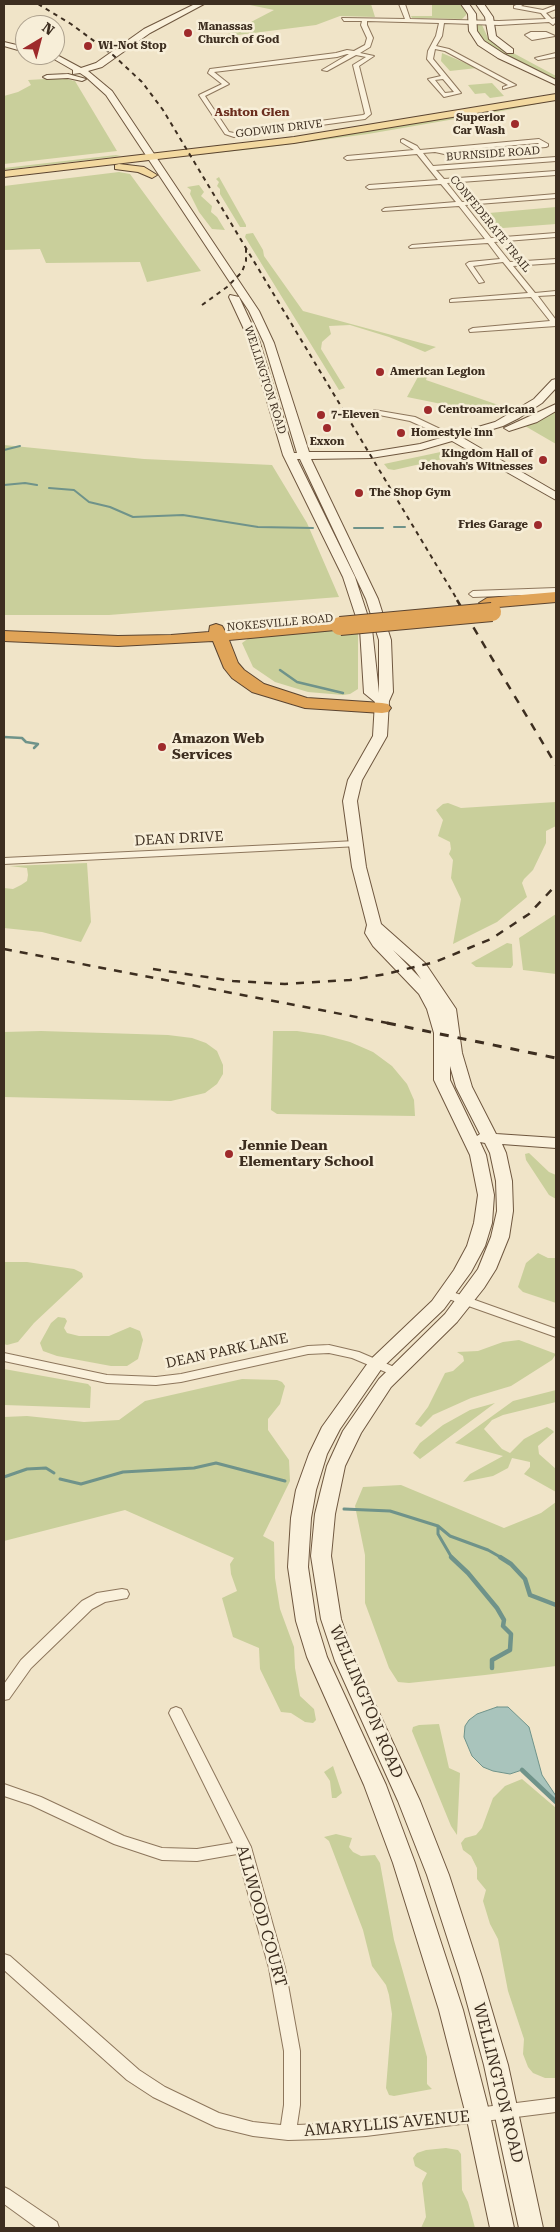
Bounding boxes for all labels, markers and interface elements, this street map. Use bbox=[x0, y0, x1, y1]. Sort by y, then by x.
north arrow bbox=[15, 15, 65, 65]
text: N bbox=[39, 19, 58, 38]
place label: Manassas Church of God bbox=[198, 20, 279, 46]
marker: Manassas Church of God bbox=[182, 27, 194, 39]
place label: Wi-Not Stop bbox=[98, 39, 167, 53]
marker: Wi-Not Stop bbox=[82, 40, 94, 52]
district label: Ashton Glen bbox=[214, 105, 290, 119]
place label: Superior Car Wash bbox=[453, 111, 505, 137]
street label: GODWIN DRIVE bbox=[235, 117, 323, 141]
marker: Superior Car Wash bbox=[509, 118, 521, 130]
street label: BURNSIDE ROAD bbox=[446, 144, 540, 164]
street label: CONFEDERATE TRAIL bbox=[447, 173, 533, 275]
street label: WELLINGTON ROAD bbox=[241, 324, 289, 436]
place label: American Legion bbox=[390, 365, 485, 379]
marker: American Legion bbox=[374, 366, 386, 378]
place label: Centroamericana bbox=[438, 403, 535, 417]
marker: Centroamericana bbox=[422, 404, 434, 416]
place label: 7-Eleven bbox=[331, 408, 379, 422]
marker: 7-Eleven bbox=[315, 409, 327, 421]
marker: Exxon bbox=[321, 422, 333, 434]
place label: Homestyle Inn bbox=[411, 426, 493, 440]
marker: Homestyle Inn bbox=[395, 427, 407, 439]
place label: Exxon bbox=[310, 435, 344, 449]
place label: Kingdom Hall of Jehovah's Witnesses bbox=[419, 447, 533, 473]
marker: Kingdom Hall of Jehovah's Witnesses bbox=[537, 454, 549, 466]
place label: The Shop Gym bbox=[369, 486, 451, 500]
marker: The Shop Gym bbox=[353, 487, 365, 499]
place label: Fries Garage bbox=[458, 518, 528, 532]
marker: Fries Garage bbox=[532, 519, 544, 531]
street label: NOKESVILLE ROAD bbox=[226, 612, 334, 634]
place label: Amazon Web Services bbox=[172, 731, 264, 764]
marker: Amazon Web Services bbox=[156, 741, 168, 753]
street label: DEAN DRIVE bbox=[134, 828, 224, 850]
place label: Jennie Dean Elementary School bbox=[239, 1138, 374, 1170]
marker: Jennie Dean Elementary School bbox=[223, 1148, 235, 1160]
street label: DEAN PARK LANE bbox=[164, 1330, 290, 1372]
street label: WELLINGTON ROAD bbox=[325, 1623, 407, 1781]
street label: ALLWOOD COURT bbox=[232, 1843, 290, 1989]
street label: WELLINGTON ROAD bbox=[469, 2001, 527, 2165]
street label: AMARYLLIS AVENUE bbox=[303, 2107, 471, 2141]

